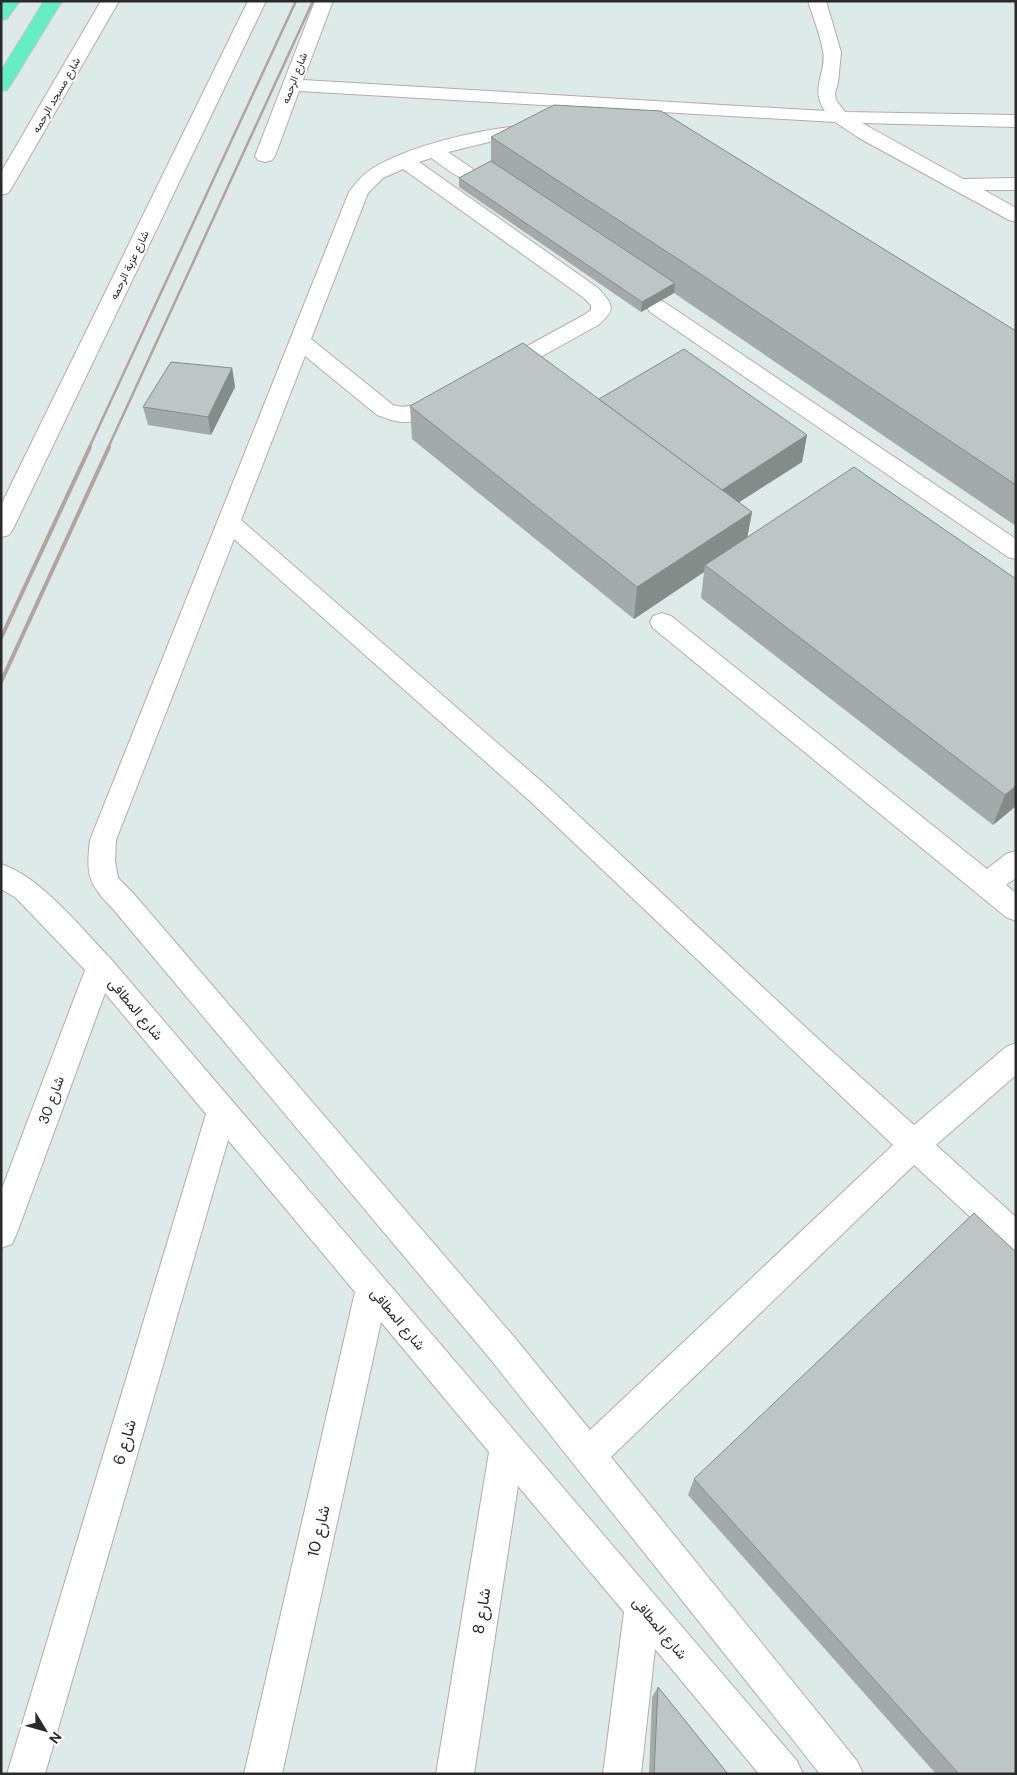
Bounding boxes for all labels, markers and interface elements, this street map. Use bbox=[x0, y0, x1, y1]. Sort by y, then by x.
street label: شارع الرحمه bbox=[278, 50, 311, 106]
street label: شارع مسجد الرحمه bbox=[29, 54, 84, 136]
street label: شارع عزبة الرحمه bbox=[106, 228, 153, 302]
street label: شارع المطافى bbox=[103, 974, 167, 1045]
street label: شارع 30 bbox=[34, 1074, 70, 1127]
street label: شارع المطافى bbox=[365, 1284, 429, 1355]
street label: شارع 6 bbox=[108, 1417, 142, 1468]
street label: شارع 10 bbox=[302, 1503, 336, 1559]
street label: شارع 8 bbox=[468, 1587, 496, 1636]
street label: شارع المطافى bbox=[627, 1593, 691, 1664]
north arrow bbox=[20, 1705, 70, 1755]
text: N bbox=[45, 1728, 66, 1747]

